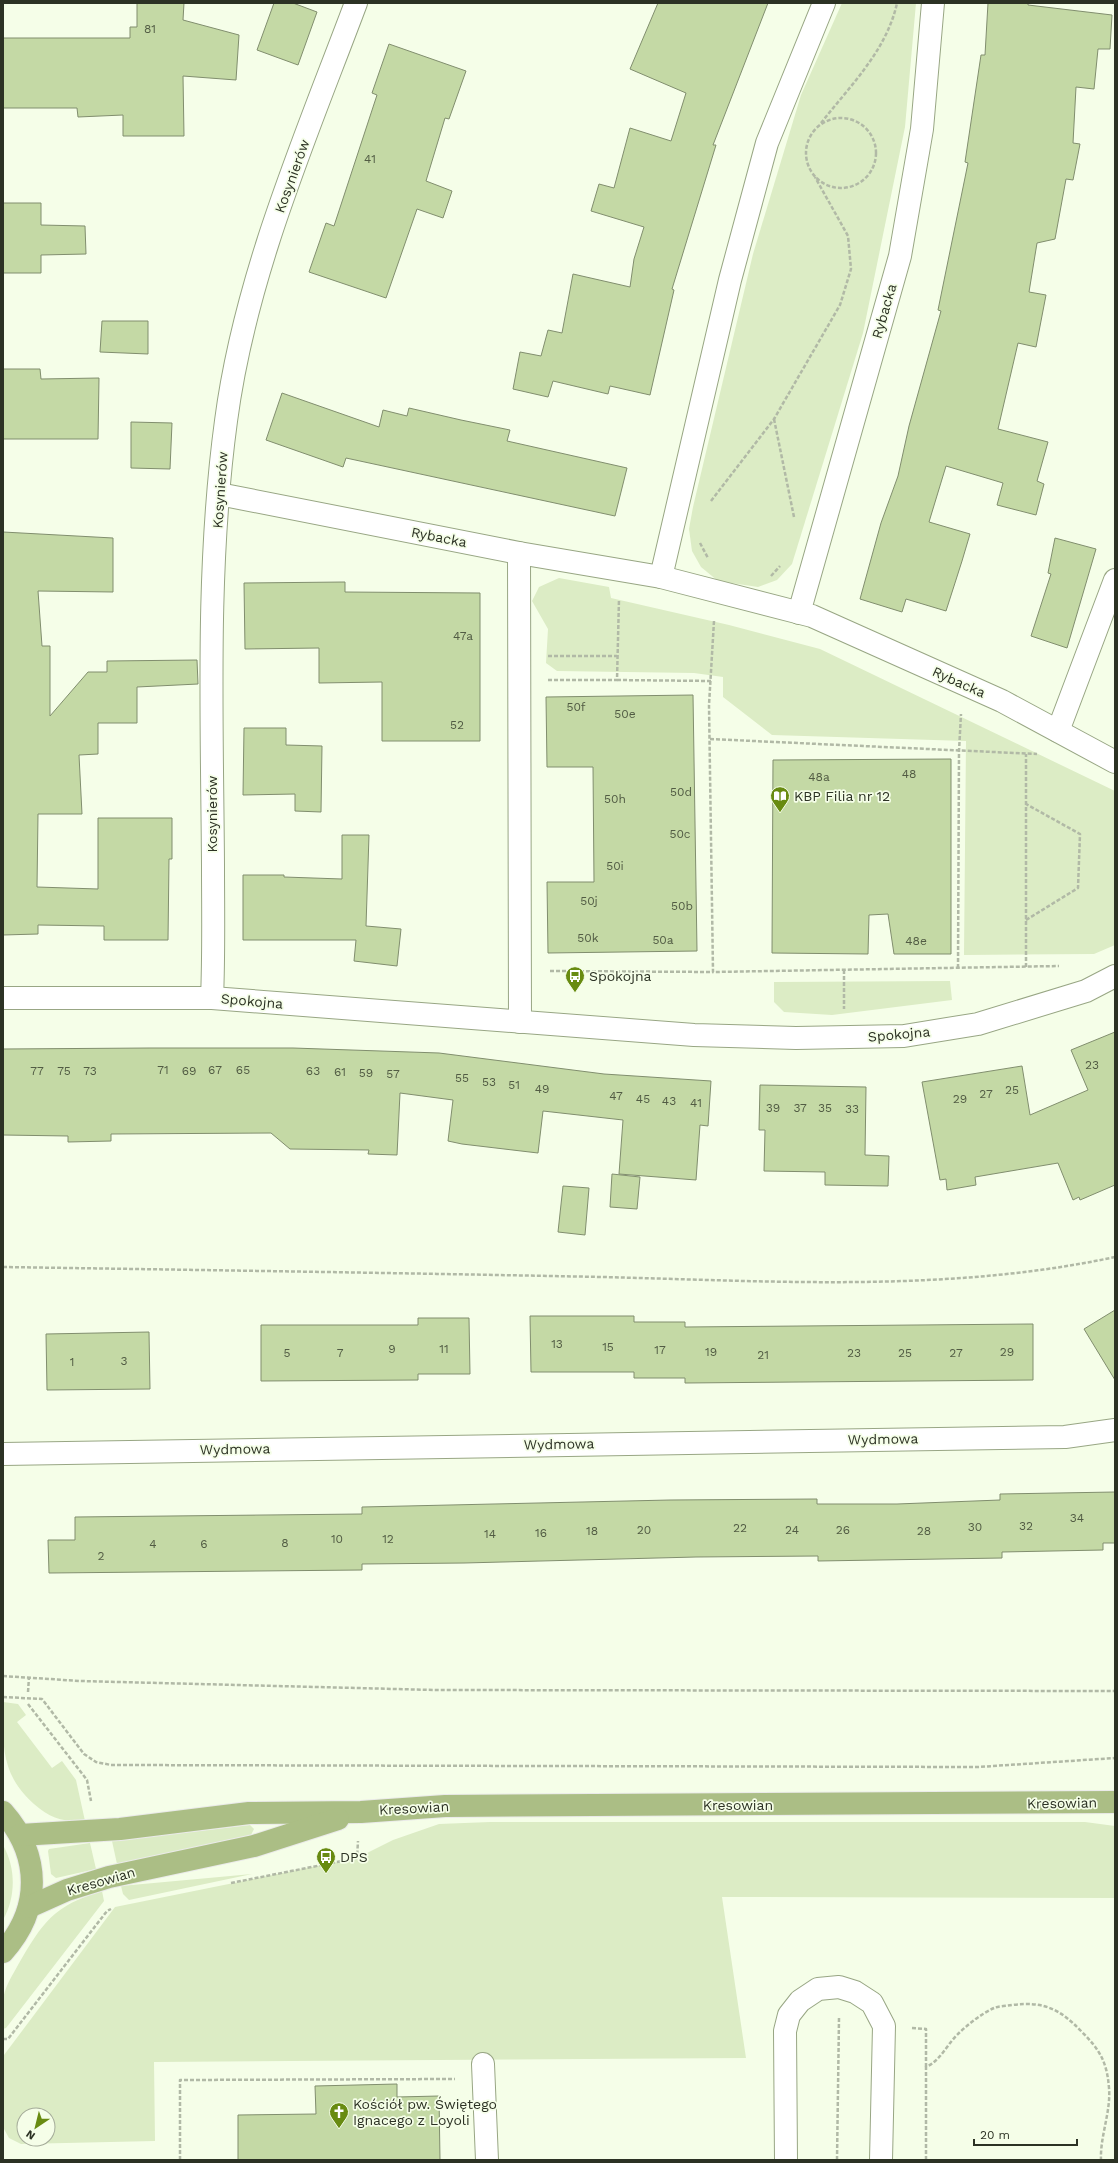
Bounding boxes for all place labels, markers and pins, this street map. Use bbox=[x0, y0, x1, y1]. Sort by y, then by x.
library icon: KBP Filia nr 12 bbox=[769, 785, 791, 813]
place label: KBP Filia nr 12 bbox=[794, 788, 890, 804]
bus stop icon: Spokojna bbox=[564, 965, 586, 993]
place label: Spokojna bbox=[589, 968, 652, 984]
bus stop icon: DPS bbox=[315, 1846, 337, 1874]
place label: DPS bbox=[340, 1849, 368, 1865]
place label: Kościół pw. Świętego Ignacego z Loyoli bbox=[353, 2096, 497, 2128]
church icon: Kościół pw. Świętego Ignacego z Loyoli bbox=[328, 2101, 350, 2129]

